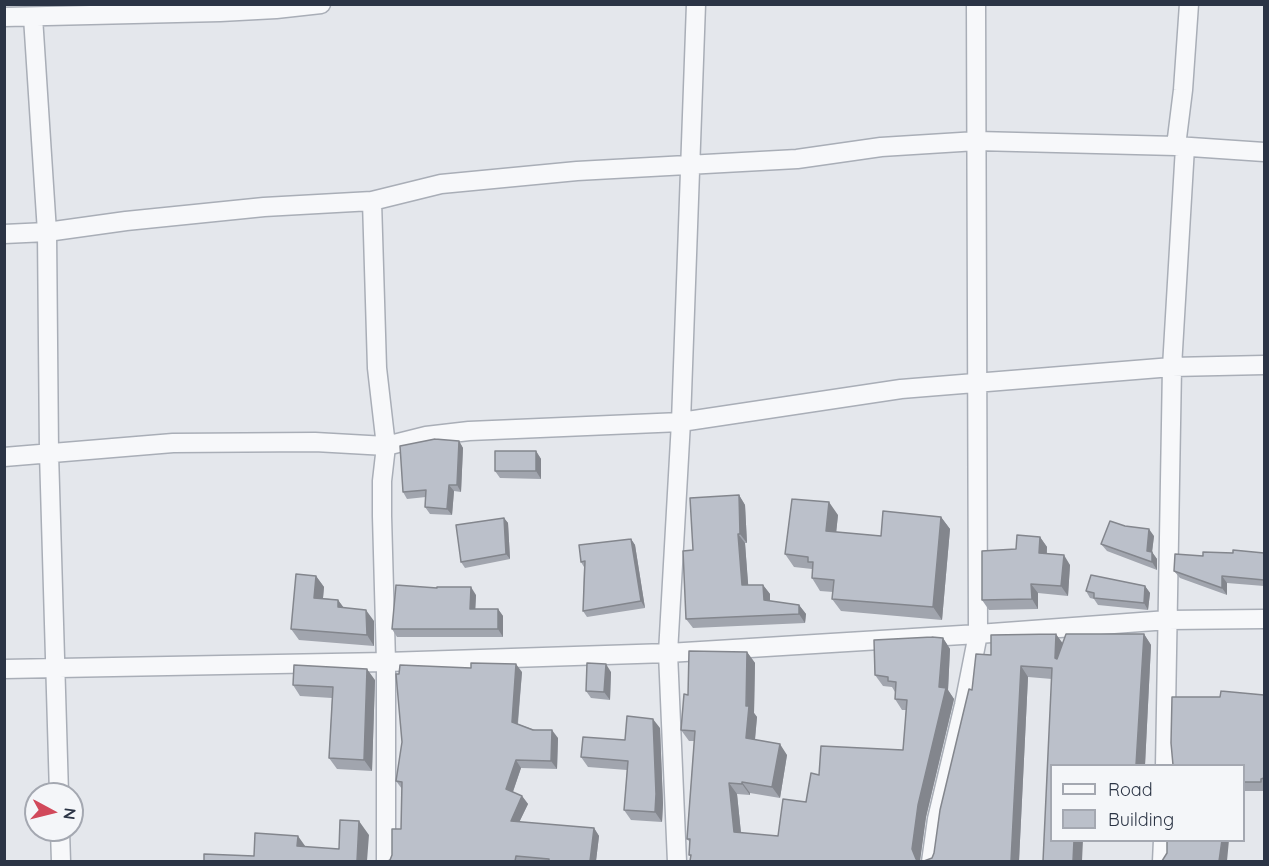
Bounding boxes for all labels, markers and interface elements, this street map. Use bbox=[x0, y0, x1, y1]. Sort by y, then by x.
legend bbox=[1050, 764, 1245, 842]
text: Road bbox=[1108, 778, 1153, 801]
north arrow bbox=[24, 782, 84, 842]
text: N bbox=[59, 807, 81, 821]
text: Building bbox=[1108, 808, 1174, 831]

